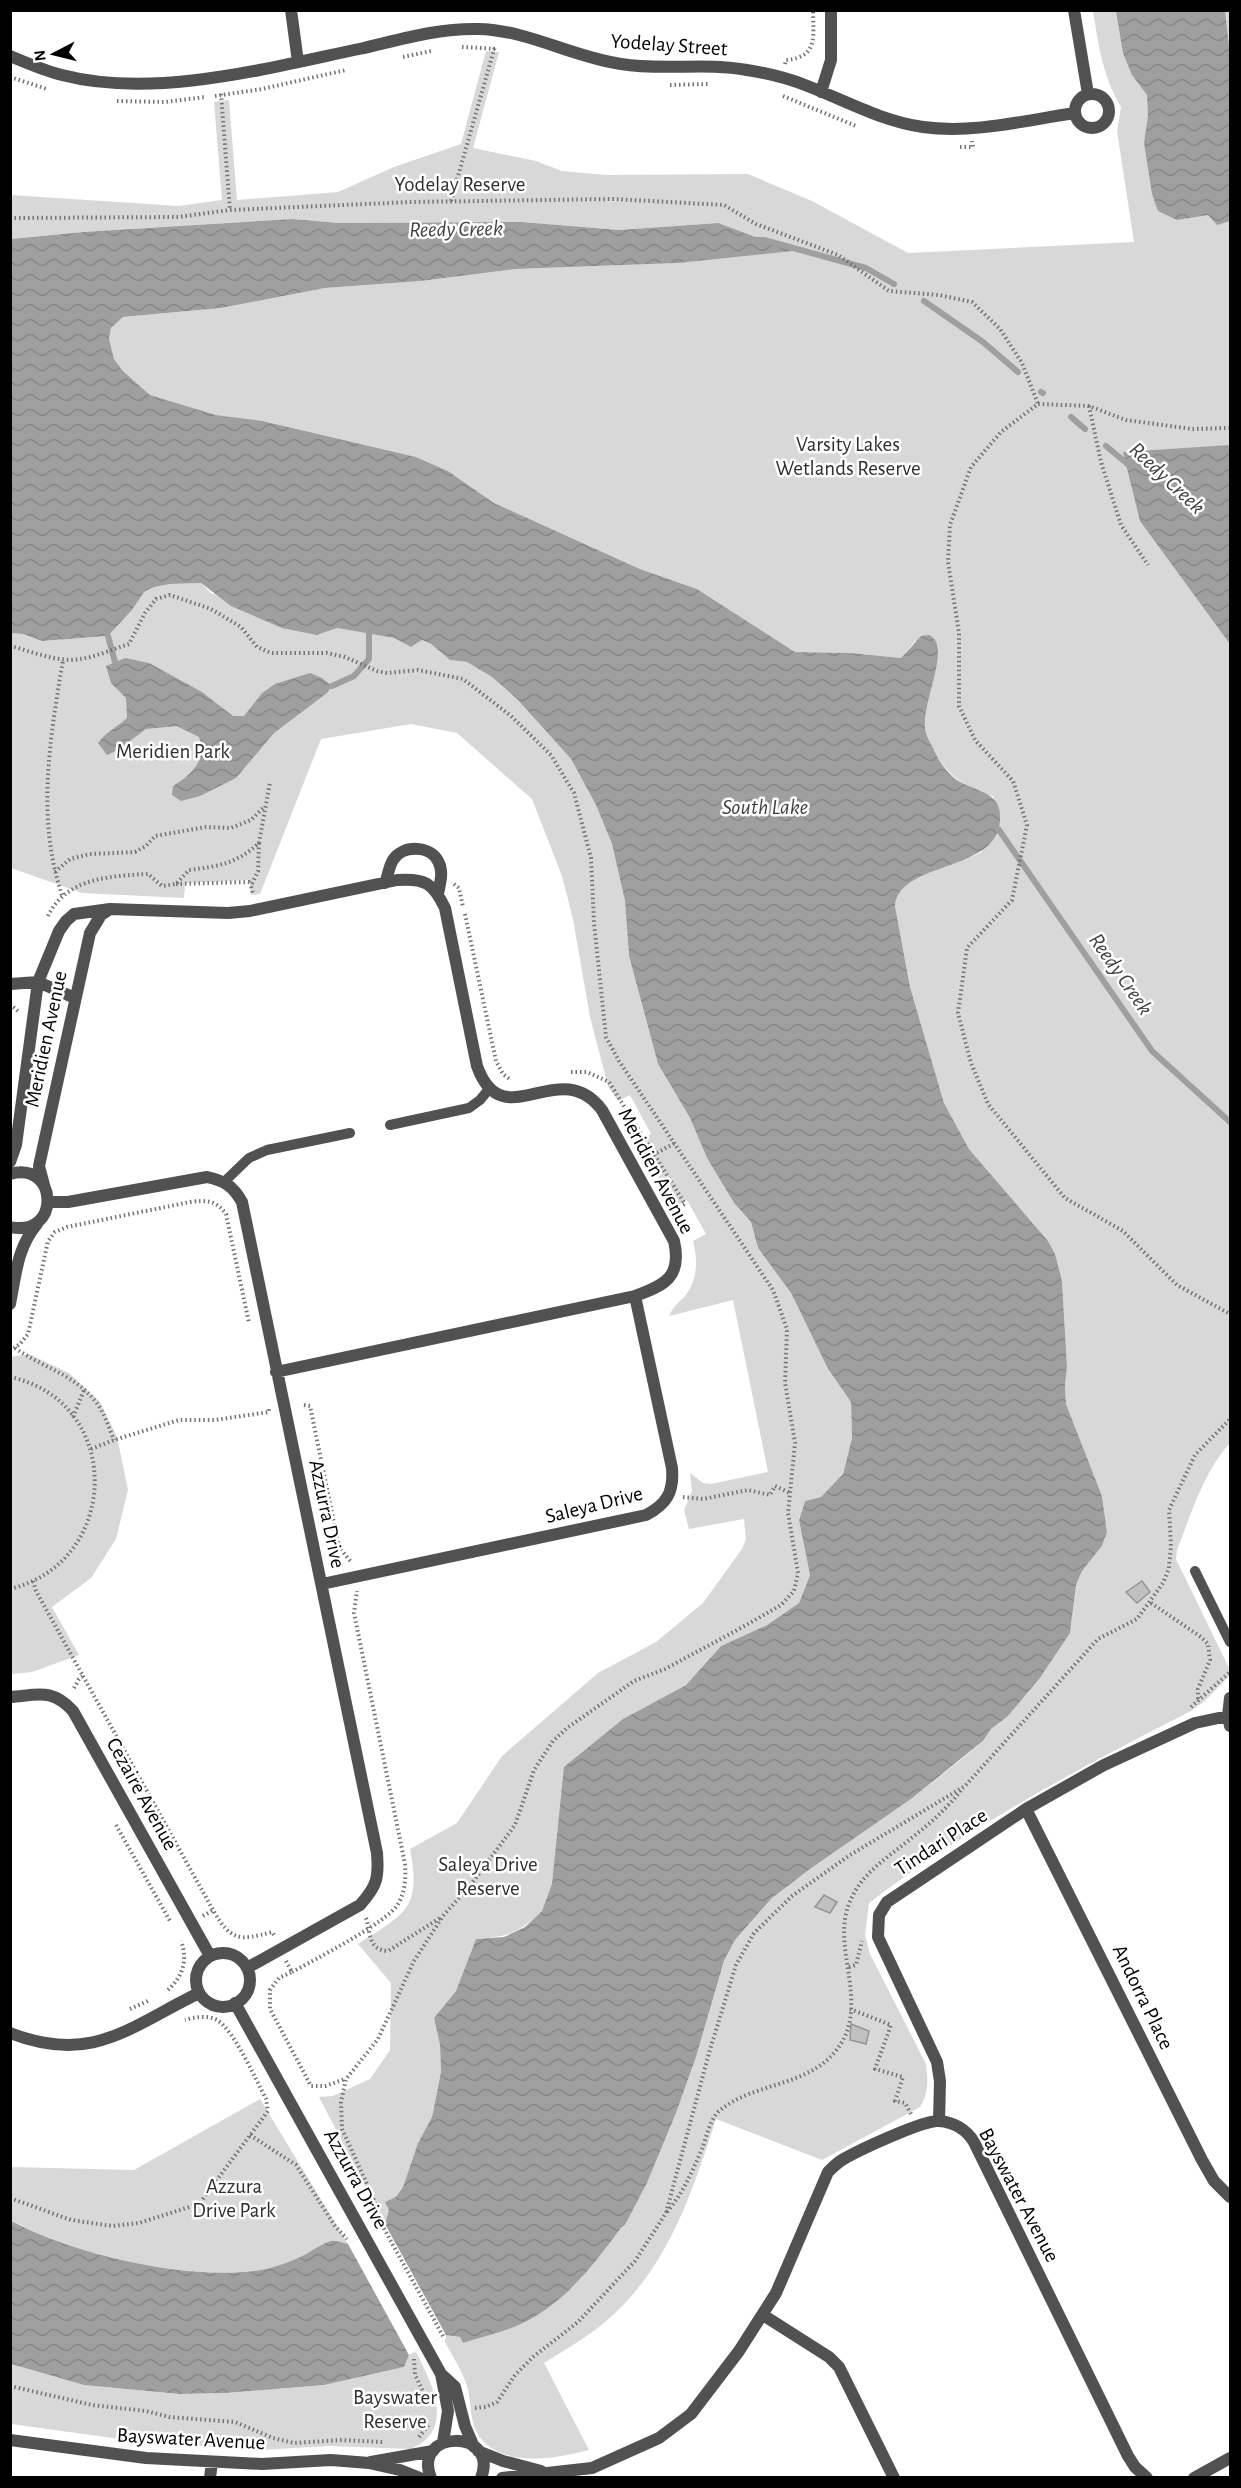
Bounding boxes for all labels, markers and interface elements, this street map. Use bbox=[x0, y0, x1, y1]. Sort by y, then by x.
north arrow bbox=[24, 24, 84, 84]
street label: Yodelay Street bbox=[610, 30, 728, 60]
text: N bbox=[31, 49, 49, 62]
park label: Yodelay Reserve bbox=[395, 174, 526, 195]
water label: Reedy Creek bbox=[409, 217, 503, 241]
park label: Varsity Lakes Wetlands Reserve bbox=[775, 434, 921, 479]
water label: Reedy Creek bbox=[1125, 438, 1209, 518]
park label: Meridien Park bbox=[116, 741, 230, 762]
water label: South Lake bbox=[722, 796, 808, 818]
water label: Reedy Creek bbox=[1085, 929, 1157, 1019]
street label: Meridien Avenue bbox=[21, 969, 71, 1109]
street label: Meridien Avenue bbox=[614, 1105, 698, 1237]
street label: Azzurra Drive bbox=[305, 1458, 349, 1570]
street label: Saleya Drive bbox=[543, 1483, 645, 1527]
street label: Cezaire Avenue bbox=[103, 1734, 181, 1854]
street label: Tindari Place bbox=[891, 1804, 991, 1880]
park label: Saleya Drive Reserve bbox=[438, 1854, 538, 1899]
street label: Andorra Place bbox=[1109, 1941, 1177, 2053]
street label: Bayswater Avenue bbox=[975, 2125, 1063, 2265]
street label: Azzurra Drive bbox=[320, 2126, 392, 2232]
park label: Azzura Drive Park bbox=[192, 2176, 276, 2221]
park label: Bayswater Reserve bbox=[353, 2387, 437, 2432]
street label: Bayswater Avenue bbox=[116, 2425, 266, 2453]

